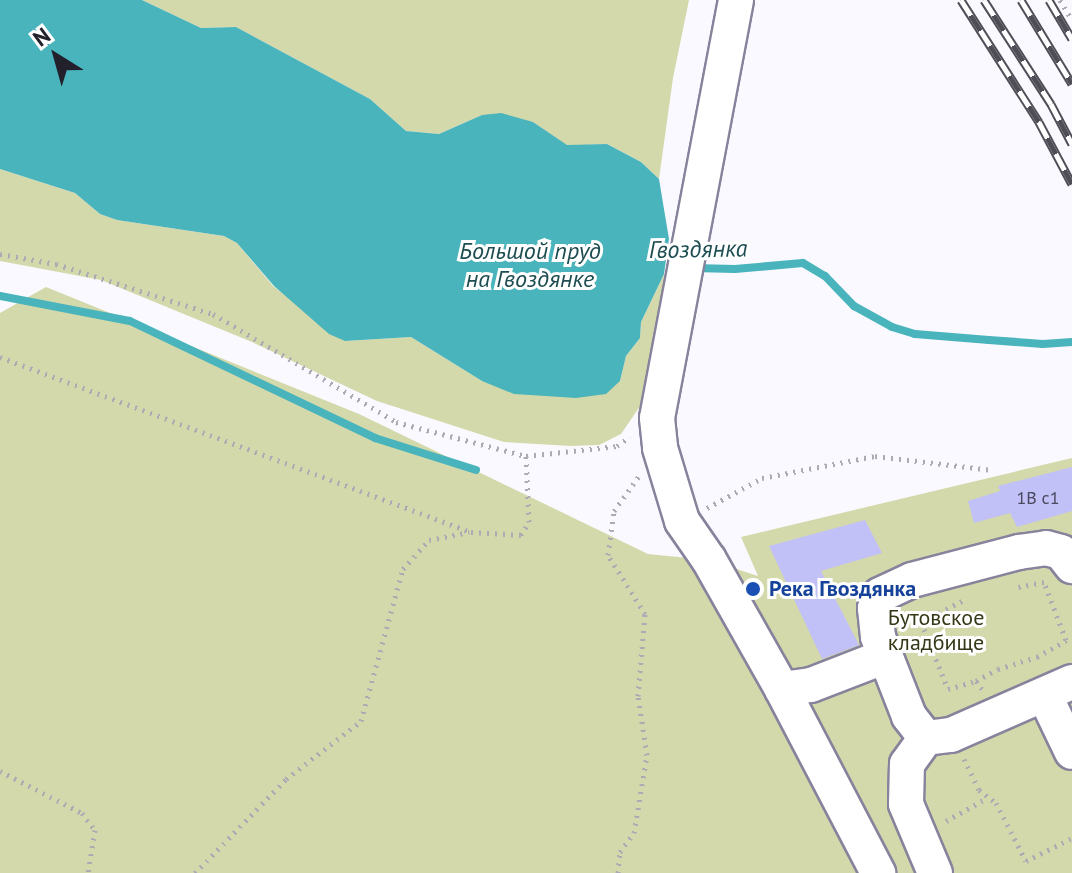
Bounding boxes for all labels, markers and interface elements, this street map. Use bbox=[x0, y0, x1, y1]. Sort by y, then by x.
north arrow bbox=[16, 16, 96, 96]
text: N bbox=[27, 21, 56, 52]
water label: Гвоздянка bbox=[649, 234, 747, 264]
water label: Большой пруд на Гвоздянке bbox=[459, 237, 601, 293]
house number: 1В с1 bbox=[1016, 487, 1060, 509]
place label: Река Гвоздянка bbox=[769, 576, 916, 602]
marker: Река Гвоздянка bbox=[744, 580, 762, 598]
park label: Бутовское кладбище bbox=[888, 604, 984, 656]

